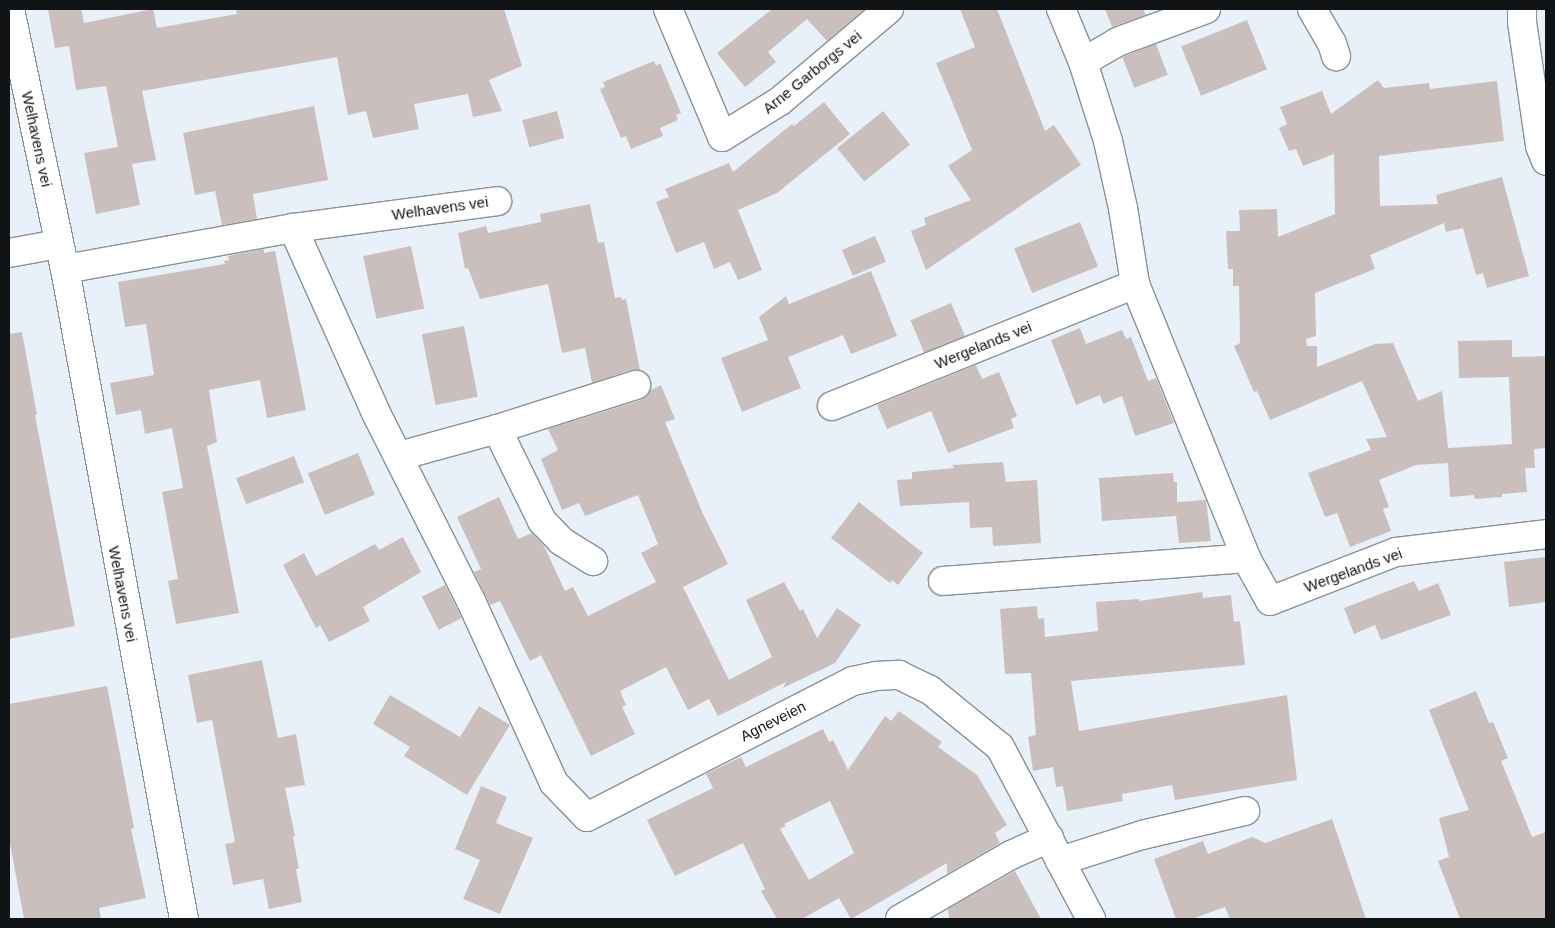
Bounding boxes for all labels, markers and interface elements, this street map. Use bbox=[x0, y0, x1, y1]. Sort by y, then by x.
street label: Arne Garborgs vei bbox=[759, 27, 865, 117]
street label: Welhavens vei bbox=[18, 90, 56, 188]
street label: Welhavens vei bbox=[391, 192, 489, 224]
street label: Wergelands vei bbox=[932, 317, 1034, 373]
street label: Wergelands vei bbox=[1301, 544, 1405, 596]
street label: Welhavens vei bbox=[105, 545, 141, 643]
street label: Agneveien bbox=[737, 697, 809, 745]

